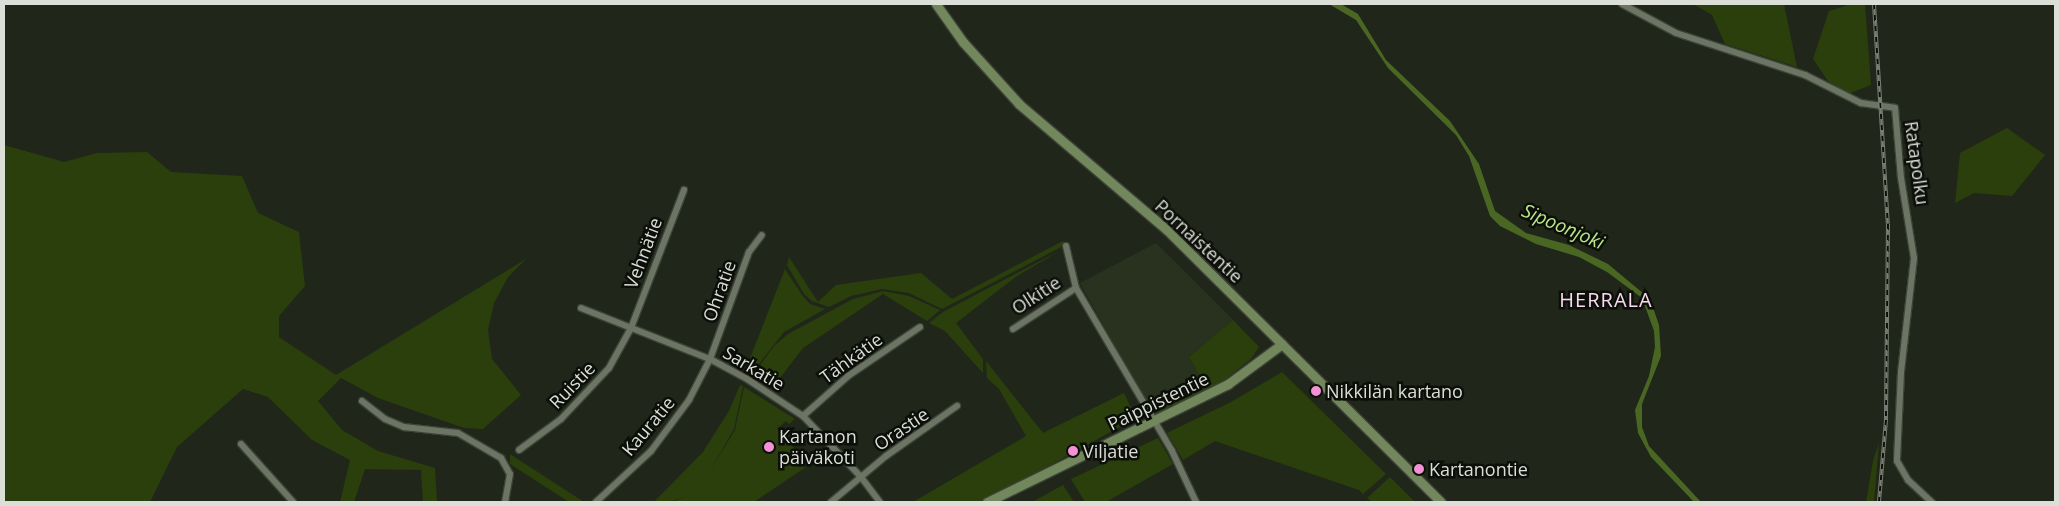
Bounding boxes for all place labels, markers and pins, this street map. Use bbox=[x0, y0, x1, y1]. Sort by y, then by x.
place label: Nikkilän kartano bbox=[1326, 380, 1463, 402]
marker: Nikkilän kartano bbox=[1310, 385, 1322, 397]
place label: Kartanon päiväkoti bbox=[779, 426, 857, 468]
place label: Viljatie bbox=[1083, 440, 1138, 462]
marker: Kartanon päiväkoti bbox=[763, 441, 775, 453]
marker: Viljatie bbox=[1067, 445, 1079, 457]
place label: Kartanontie bbox=[1429, 458, 1528, 480]
marker: Kartanontie bbox=[1413, 463, 1425, 475]

